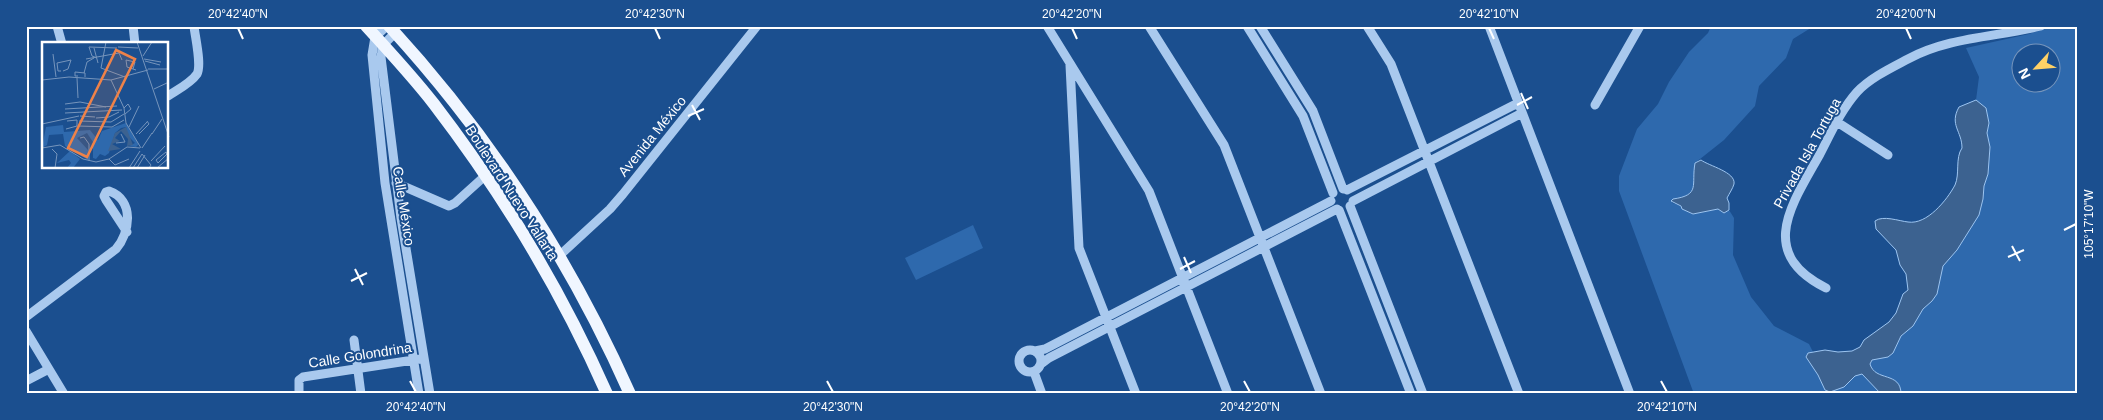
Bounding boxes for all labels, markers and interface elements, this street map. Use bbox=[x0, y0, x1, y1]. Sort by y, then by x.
text: 20°42'40"N bbox=[208, 7, 268, 21]
text: 20°42'30"N bbox=[625, 7, 685, 21]
text: 20°42'20"N bbox=[1042, 7, 1102, 21]
text: 20°42'10"N bbox=[1459, 7, 1519, 21]
text: 20°42'00"N bbox=[1876, 7, 1936, 21]
inset map bbox=[42, 42, 169, 169]
north arrow bbox=[2010, 42, 2060, 92]
text: N bbox=[2015, 66, 2034, 82]
street label: Avenida México bbox=[615, 92, 689, 179]
street label: Privada Isla Tortuga bbox=[1770, 95, 1844, 211]
street label: Boulevard Nuevo Vallarta bbox=[462, 123, 562, 264]
street label: Calle México bbox=[390, 165, 418, 247]
text: 105°17'10"W bbox=[2082, 189, 2096, 259]
street label: Calle Golondrina bbox=[307, 339, 413, 371]
text: 20°42'40"N bbox=[386, 400, 446, 414]
text: 20°42'30"N bbox=[803, 400, 863, 414]
text: 20°42'20"N bbox=[1220, 400, 1280, 414]
text: 20°42'10"N bbox=[1637, 400, 1697, 414]

